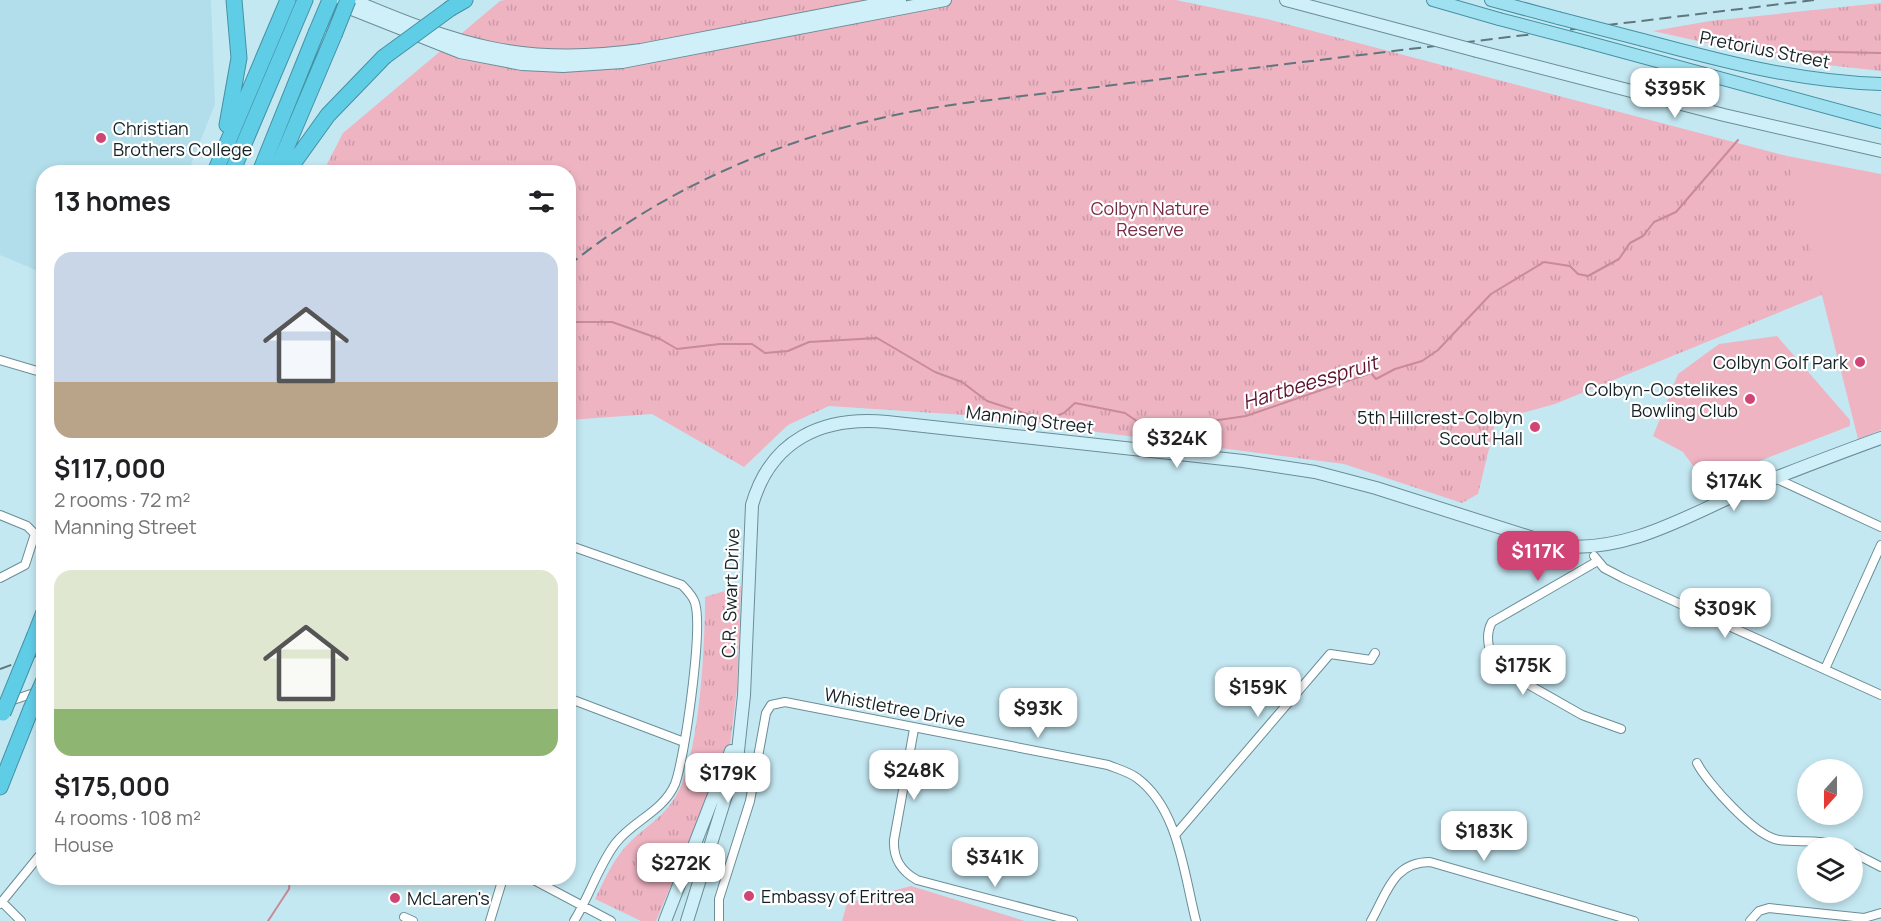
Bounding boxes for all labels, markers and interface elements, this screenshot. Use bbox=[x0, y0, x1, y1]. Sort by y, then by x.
street label: Pretorius Street bbox=[1698, 25, 1832, 73]
pin: $395K bbox=[1633, 68, 1717, 119]
text: $395K bbox=[1644, 74, 1706, 101]
place label: Christian Brothers College bbox=[113, 116, 252, 161]
marker: Christian Brothers College bbox=[94, 131, 108, 145]
text: 13 homes bbox=[54, 183, 171, 219]
icon: filters bbox=[525, 185, 558, 218]
park label: Colbyn Nature Reserve bbox=[1091, 196, 1209, 241]
icon: home bbox=[252, 291, 360, 399]
water label: Hartbeesspruit bbox=[1239, 348, 1383, 415]
place label: Colbyn Golf Park bbox=[1713, 350, 1849, 374]
marker: Colbyn Golf Park bbox=[1853, 355, 1867, 369]
place label: Colbyn-Oostelikes Bowling Club bbox=[1585, 377, 1738, 422]
marker: Colbyn-Oostelikes Bowling Club bbox=[1743, 392, 1757, 406]
street label: Manning Street bbox=[965, 399, 1095, 439]
place label: 5th Hillcrest-Colbyn Scout Hall bbox=[1357, 405, 1523, 450]
pin: $324K bbox=[1135, 418, 1219, 469]
marker: 5th Hillcrest-Colbyn Scout Hall bbox=[1528, 420, 1542, 434]
text: $324K bbox=[1147, 424, 1207, 451]
text: $117,000 bbox=[54, 450, 166, 486]
pin: $174K bbox=[1692, 461, 1776, 512]
text: $174K bbox=[1706, 467, 1762, 494]
text: 2 rooms · 72 m² bbox=[54, 486, 190, 513]
text: Manning Street bbox=[54, 513, 197, 540]
street label: C.R. Swart Drive bbox=[716, 528, 744, 658]
pin: $117K bbox=[1496, 531, 1580, 582]
text: $117K bbox=[1511, 537, 1565, 564]
pin: $309K bbox=[1683, 588, 1767, 639]
text: $309K bbox=[1694, 594, 1756, 621]
icon: home bbox=[252, 609, 360, 717]
pin: $175K bbox=[1481, 645, 1565, 696]
text: $175K bbox=[1495, 651, 1551, 678]
pin: $159K bbox=[1216, 667, 1300, 718]
text: $159K bbox=[1229, 673, 1287, 700]
street label: Whistletree Drive bbox=[822, 682, 968, 732]
pin: $93K bbox=[1002, 688, 1074, 739]
text: $93K bbox=[1013, 694, 1063, 721]
pin: $248K bbox=[872, 750, 956, 801]
pin: $179K bbox=[686, 753, 770, 804]
text: $248K bbox=[883, 756, 945, 783]
text: $179K bbox=[699, 759, 757, 786]
north arrow bbox=[1797, 759, 1863, 825]
map controls bbox=[1797, 759, 1863, 903]
text: $175,000 bbox=[54, 768, 170, 804]
text: 4 rooms · 108 m² bbox=[54, 804, 201, 831]
pin: $183K bbox=[1442, 811, 1526, 862]
text: $183K bbox=[1455, 817, 1513, 844]
text: House bbox=[54, 831, 114, 858]
pin: $341K bbox=[953, 837, 1037, 888]
button: layers bbox=[1797, 837, 1863, 903]
pin: $272K bbox=[639, 843, 723, 894]
text: $341K bbox=[966, 843, 1024, 870]
text: $272K bbox=[651, 849, 711, 876]
place label: Embassy of Eritrea bbox=[761, 884, 914, 908]
place label: McLaren's bbox=[407, 886, 490, 910]
marker: Embassy of Eritrea bbox=[742, 889, 756, 903]
marker: McLaren's bbox=[388, 891, 402, 905]

